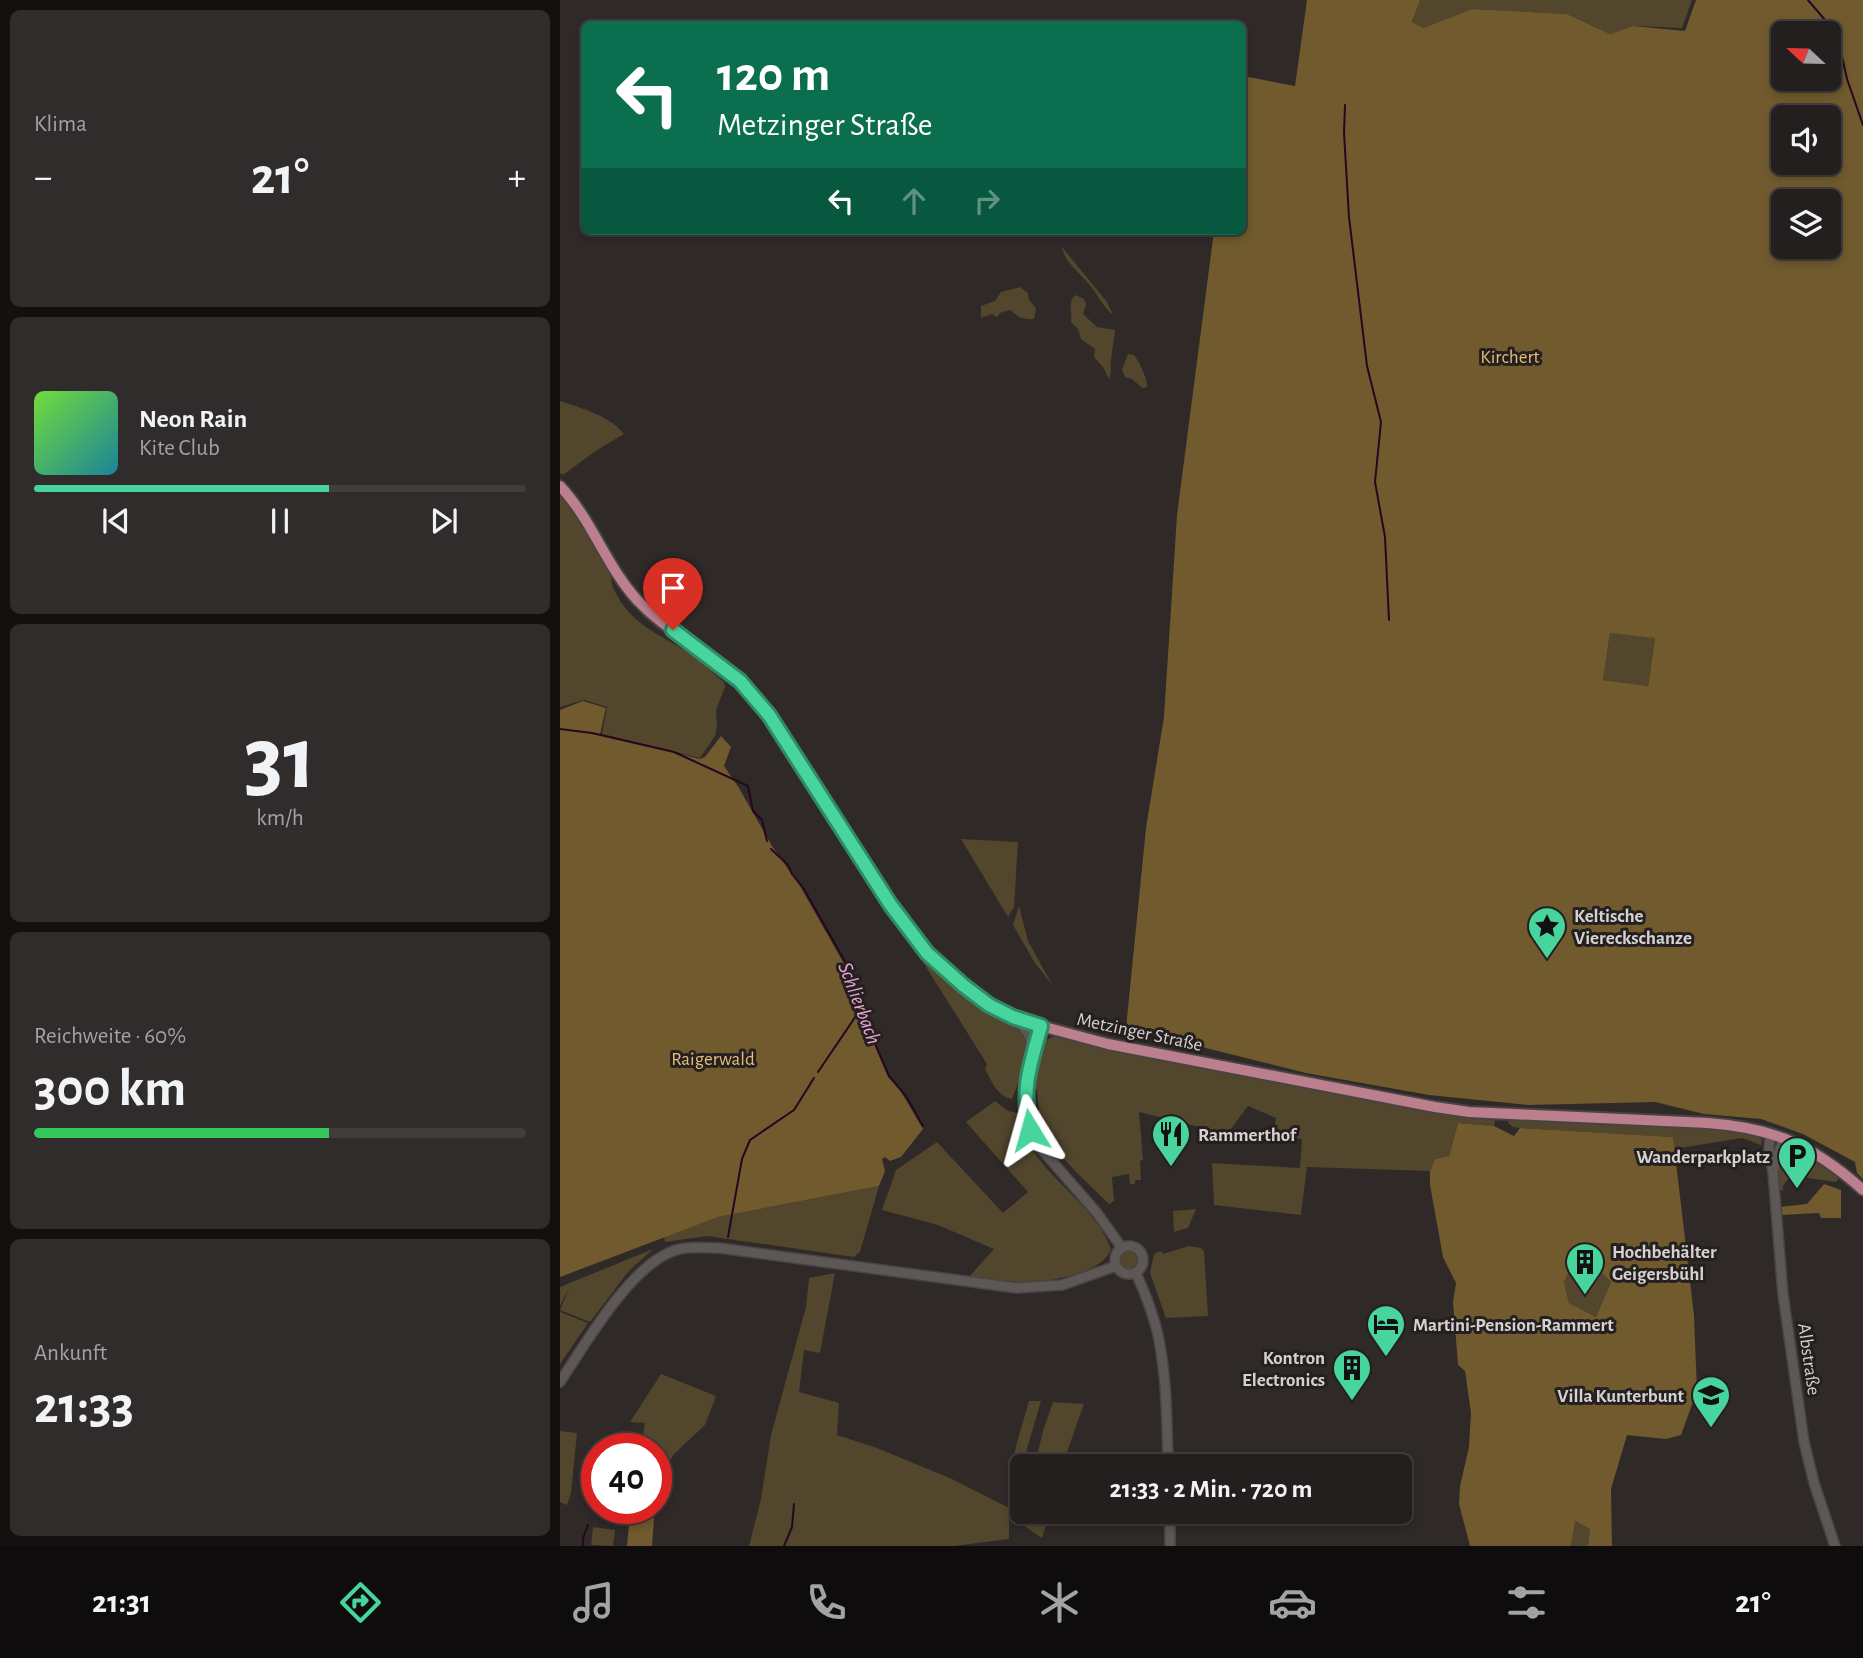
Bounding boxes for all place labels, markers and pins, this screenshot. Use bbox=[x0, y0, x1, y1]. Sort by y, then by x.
pin bbox=[643, 558, 703, 630]
place icon: Keltische Viereckschanze bbox=[1526, 905, 1568, 960]
place label: Keltische Viereckschanze bbox=[1574, 907, 1692, 948]
restaurant icon: Rammerthof bbox=[1150, 1113, 1192, 1168]
place label: Rammerthof bbox=[1198, 1126, 1298, 1145]
parking icon: Wanderparkplatz bbox=[1776, 1135, 1818, 1190]
place label: Wanderparkplatz bbox=[1636, 1148, 1770, 1167]
building icon: Hochbehälter Geigersbühl bbox=[1564, 1241, 1606, 1296]
place label: Hochbehälter Geigersbühl bbox=[1612, 1243, 1717, 1284]
hotel icon: Martini-Pension-Rammert bbox=[1365, 1303, 1407, 1358]
place label: Martini-Pension-Rammert bbox=[1413, 1316, 1614, 1335]
building icon: Kontron Electronics bbox=[1331, 1347, 1373, 1402]
place label: Kontron Electronics bbox=[1242, 1349, 1325, 1390]
school or university icon: Villa Kunterbunt bbox=[1690, 1374, 1732, 1429]
place label: Villa Kunterbunt bbox=[1557, 1387, 1685, 1406]

